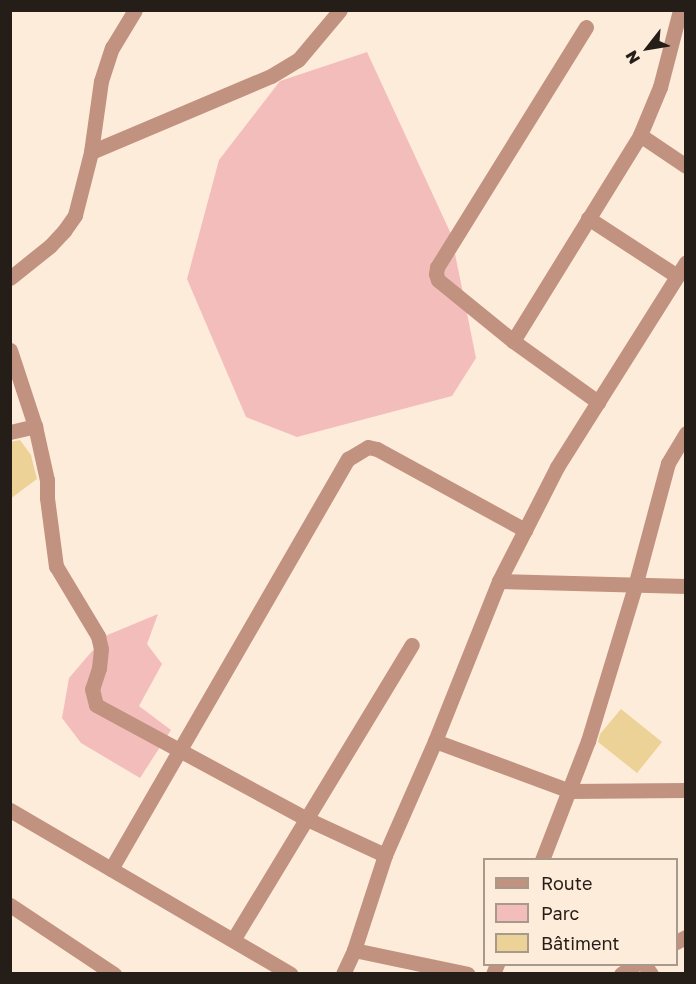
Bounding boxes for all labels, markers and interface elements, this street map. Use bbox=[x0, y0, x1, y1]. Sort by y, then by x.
north arrow bbox=[618, 18, 678, 78]
text: N bbox=[621, 47, 644, 68]
legend bbox=[483, 858, 678, 966]
text: Route bbox=[541, 872, 592, 894]
text: Parc bbox=[541, 902, 579, 924]
text: Bâtiment bbox=[541, 932, 620, 954]

